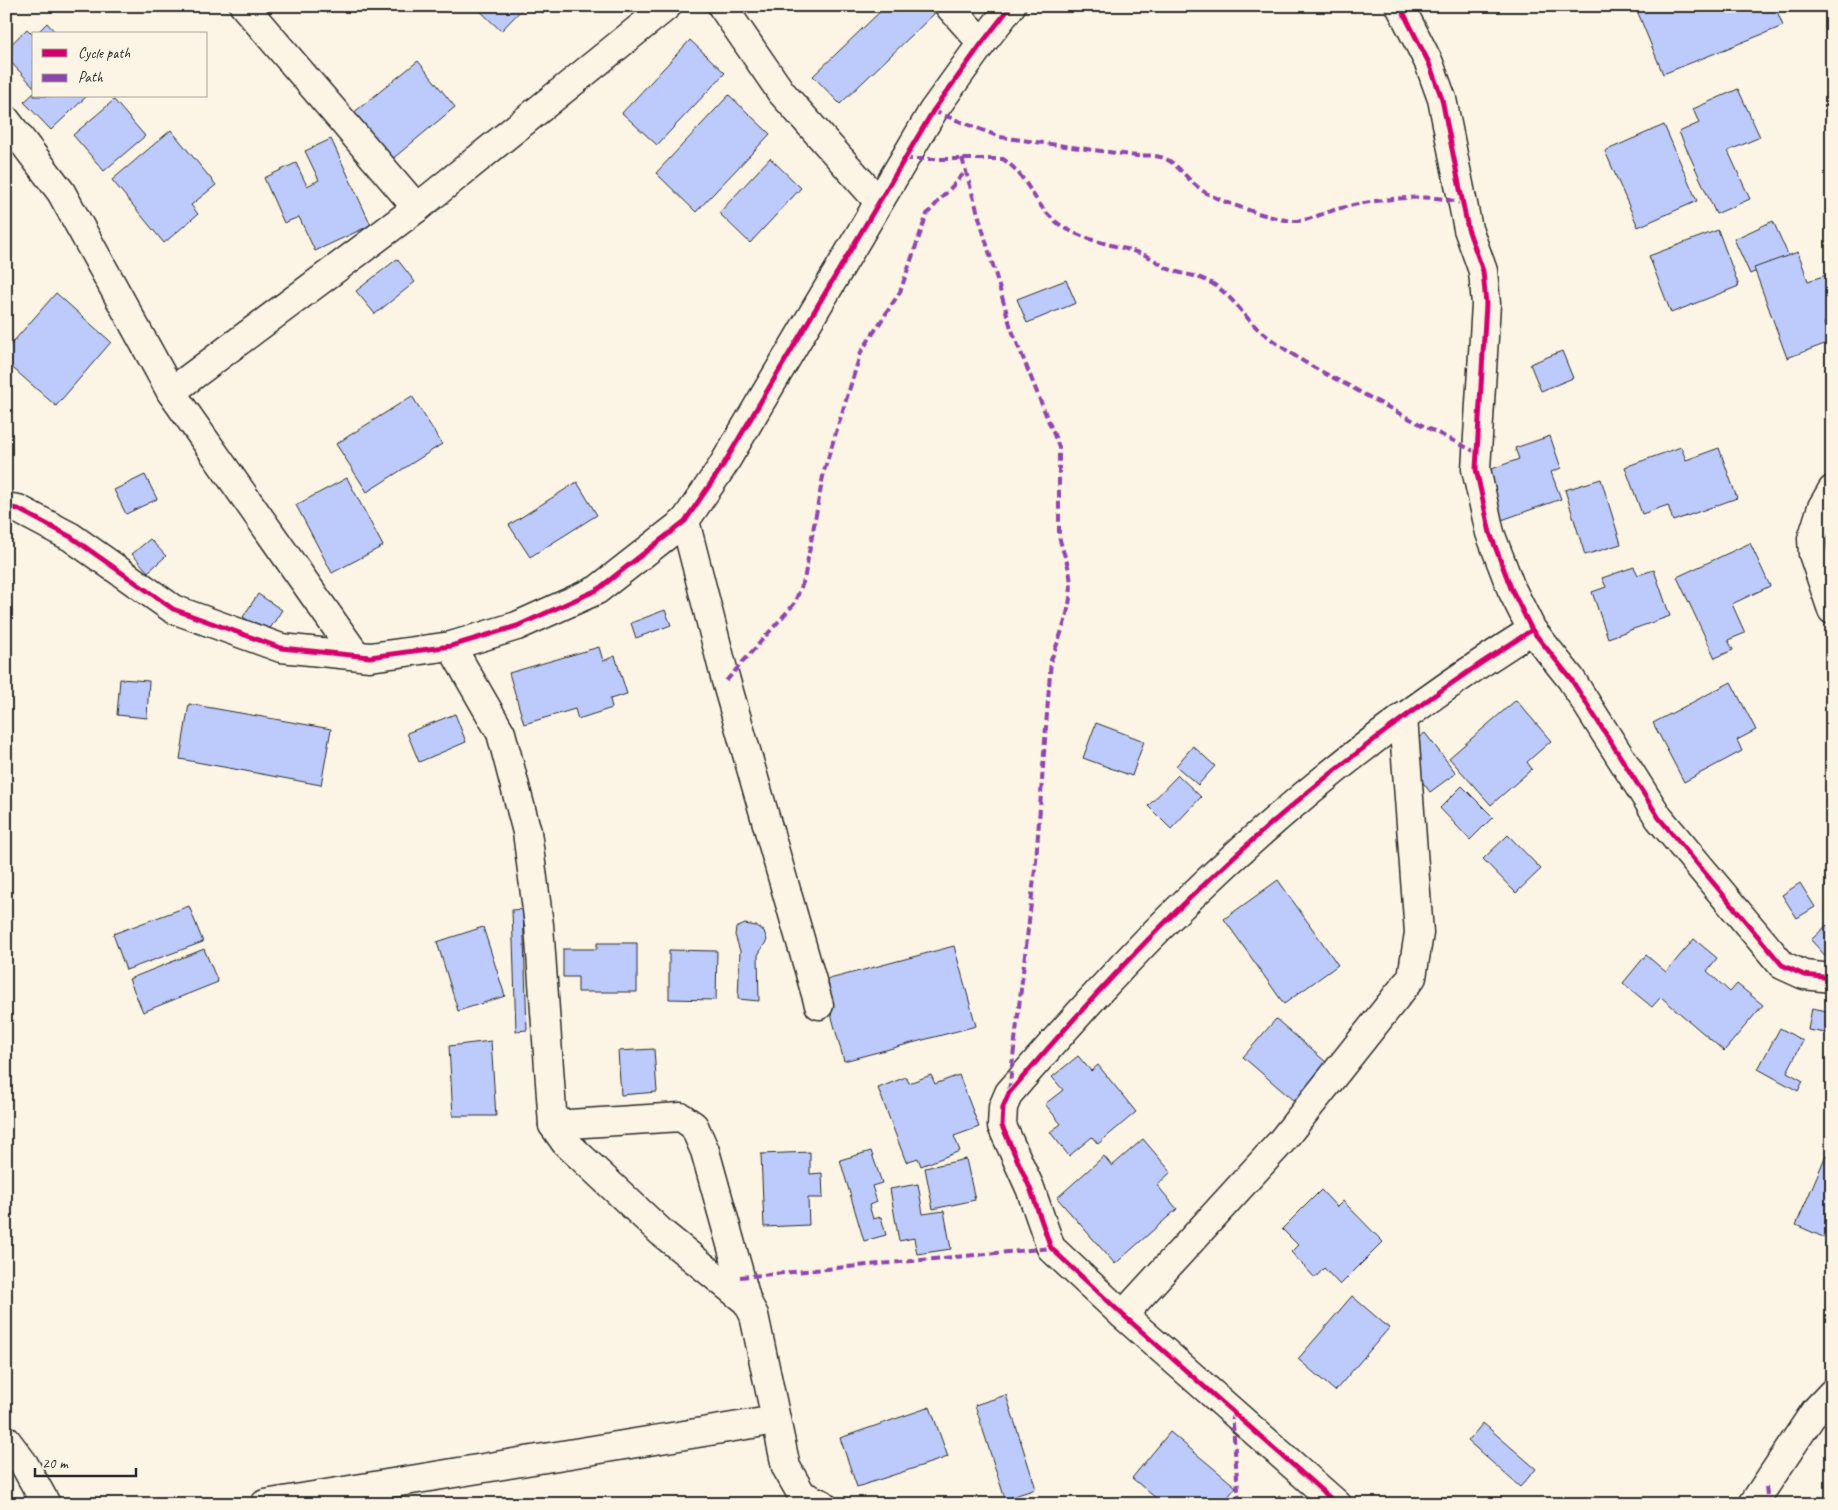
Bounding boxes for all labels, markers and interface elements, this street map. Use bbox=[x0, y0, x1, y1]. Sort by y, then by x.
legend bbox=[32, 32, 208, 98]
text: Cycle path bbox=[78, 44, 130, 63]
text: Path bbox=[78, 68, 104, 87]
scale bar bbox=[35, 1445, 136, 1477]
text: 20 m bbox=[42, 1454, 69, 1473]

